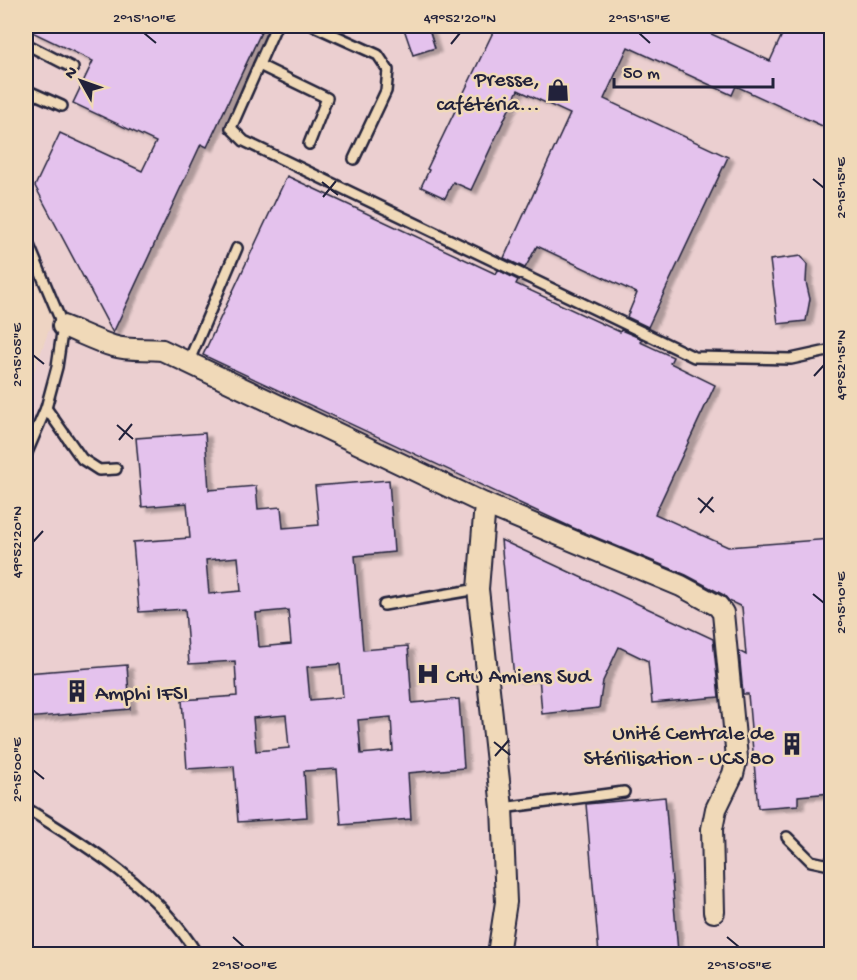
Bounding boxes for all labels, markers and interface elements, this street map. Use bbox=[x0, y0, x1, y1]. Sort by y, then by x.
text: 2°15'10"E bbox=[113, 10, 176, 28]
text: 49°52'20"N bbox=[424, 10, 496, 28]
text: 2°15'15"E bbox=[608, 10, 670, 28]
north arrow bbox=[51, 51, 111, 111]
scale bar bbox=[614, 51, 773, 89]
text: N bbox=[62, 63, 83, 84]
text: 50 m bbox=[623, 64, 660, 85]
place label: Presse, cafétéria... bbox=[436, 68, 540, 119]
shop icon: Presse, cafétéria... bbox=[545, 77, 571, 103]
text: 2°15'15"E bbox=[833, 157, 851, 219]
text: 2°15'05"E bbox=[9, 322, 27, 387]
text: 49°52'15"N bbox=[833, 330, 851, 400]
text: 49°52'20"N bbox=[9, 506, 27, 578]
text: 2°15'10"E bbox=[833, 571, 851, 634]
hospital icon: CHU Amiens Sud bbox=[415, 661, 441, 687]
place label: CHU Amiens Sud bbox=[446, 665, 592, 691]
building icon: Amphi IFSI bbox=[64, 678, 90, 704]
place label: Amphi IFSI bbox=[95, 682, 188, 708]
place label: Unité Centrale de Stérilisation - UCS 80 bbox=[583, 722, 775, 773]
building icon: Unité Centrale de Stérilisation - UCS 80 bbox=[779, 731, 805, 757]
text: 2°15'00"E bbox=[9, 737, 27, 802]
text: 2°15'00"E bbox=[212, 957, 277, 975]
text: 2°15'05"E bbox=[707, 957, 772, 975]

